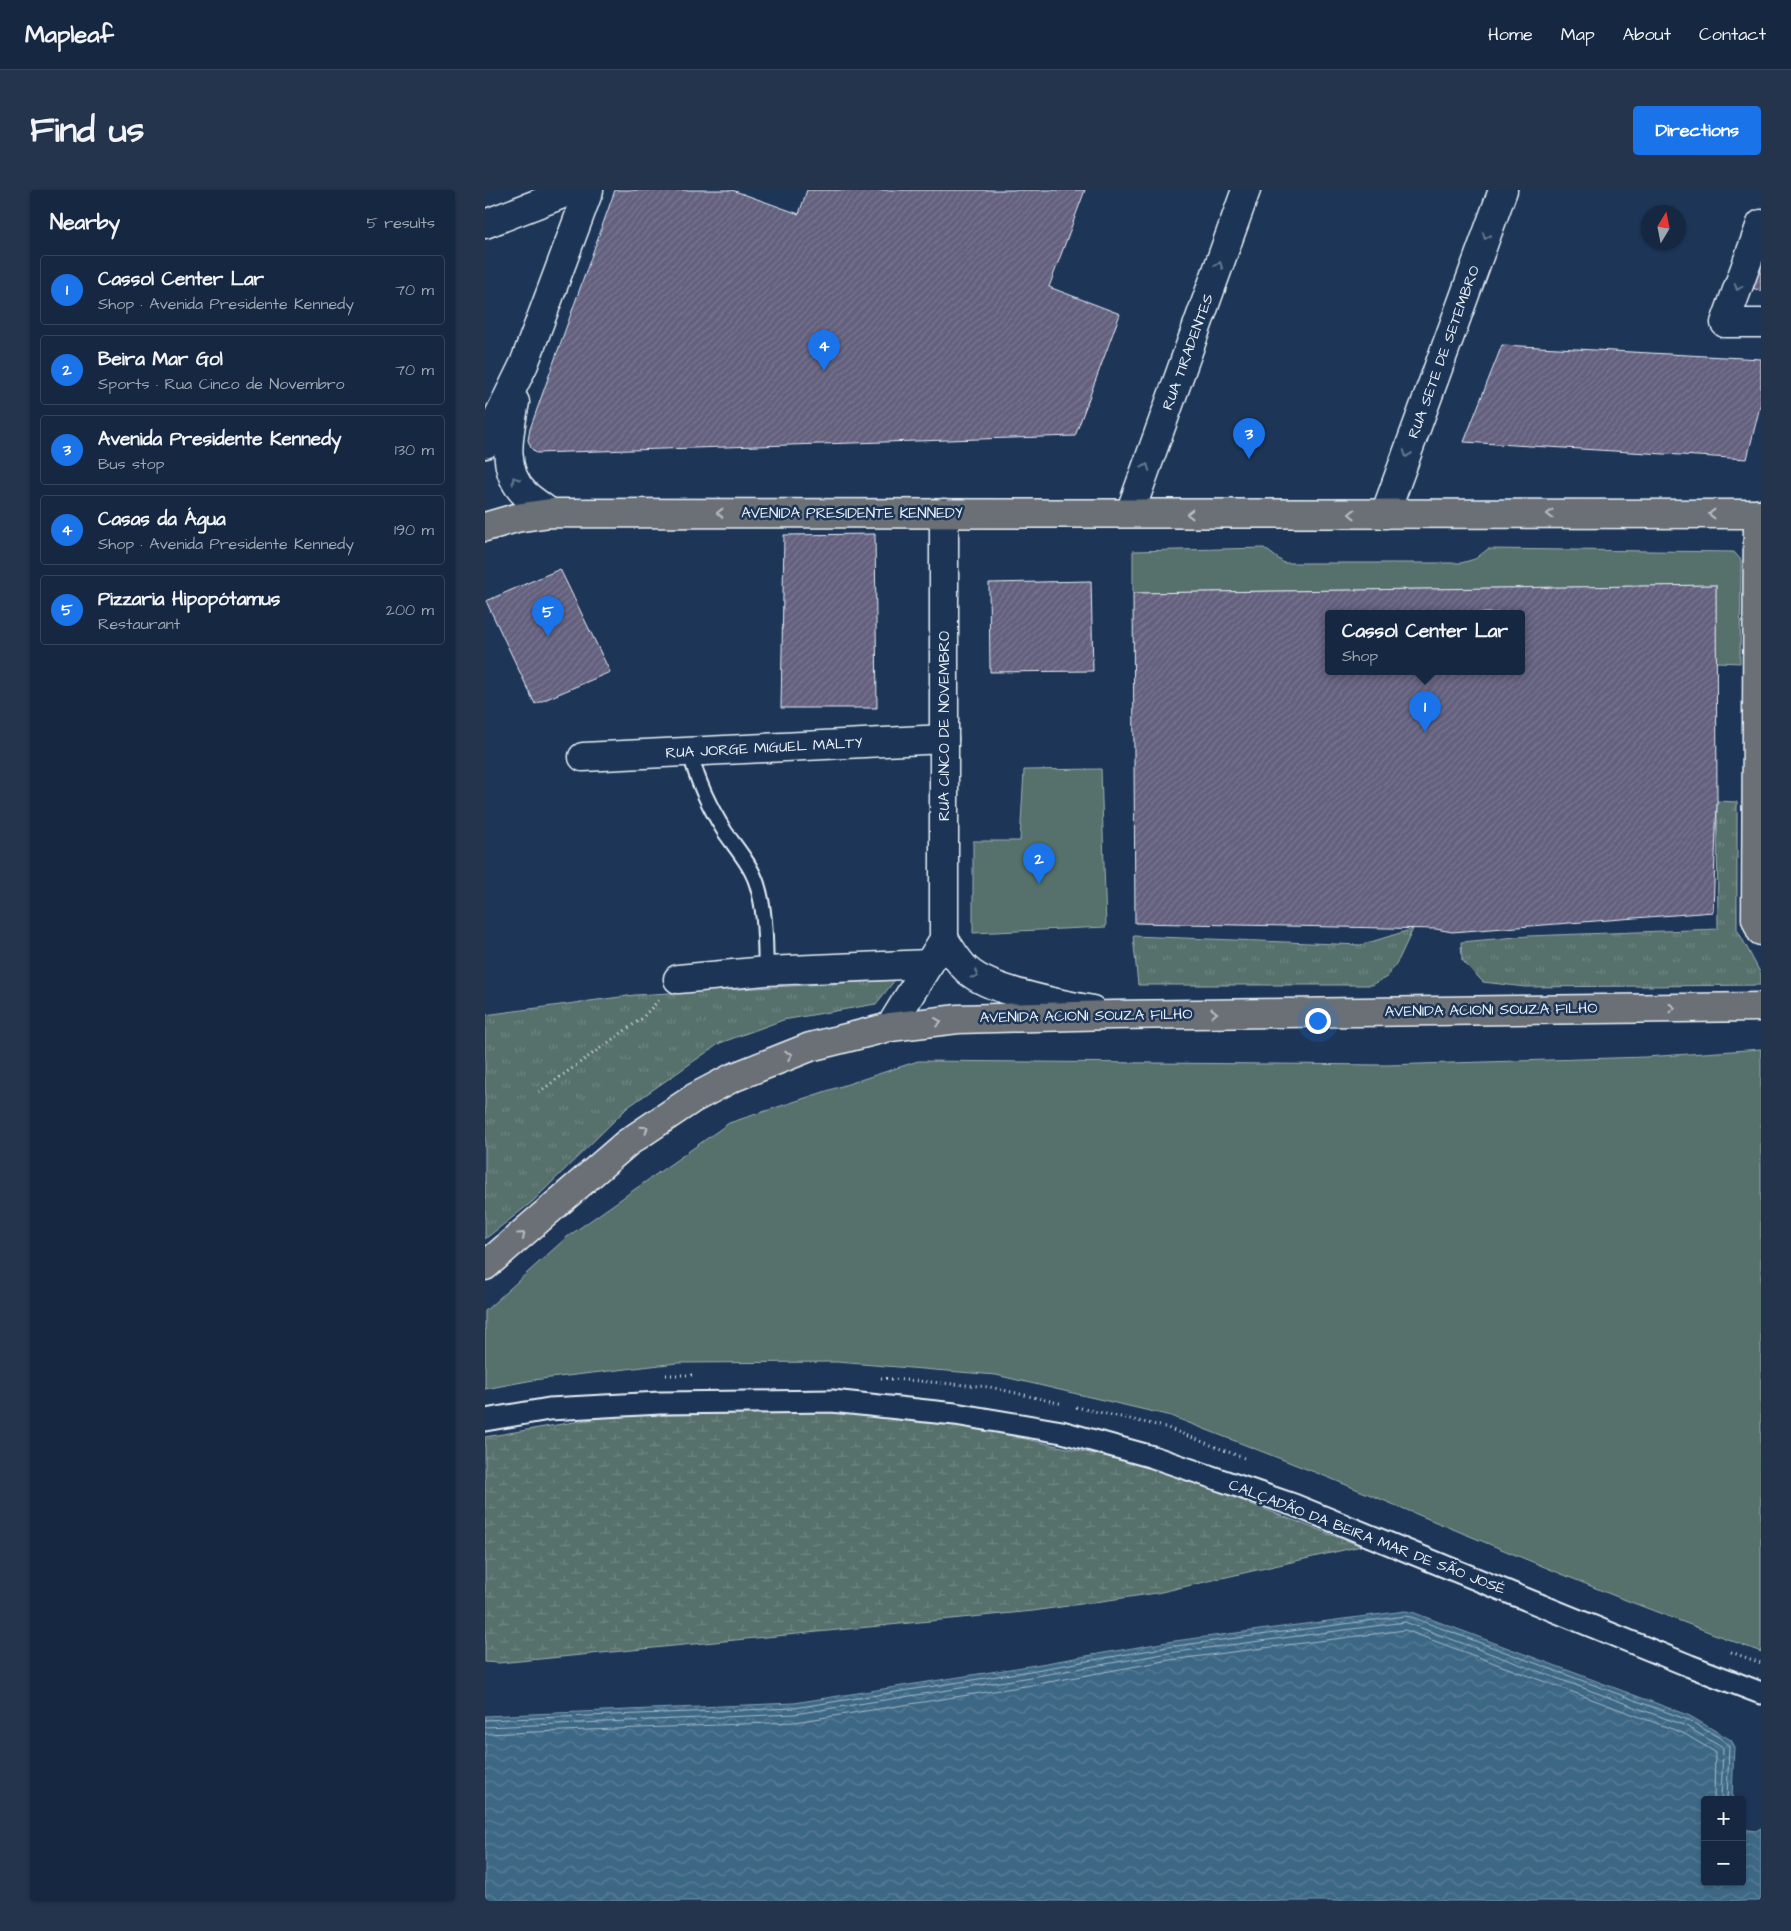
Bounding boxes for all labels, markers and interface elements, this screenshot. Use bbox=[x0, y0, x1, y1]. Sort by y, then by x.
text: Mapleaf bbox=[25, 18, 114, 52]
text: Home bbox=[1488, 22, 1533, 47]
text: Map bbox=[1561, 22, 1595, 47]
text: About bbox=[1623, 22, 1671, 47]
text: Contact bbox=[1699, 22, 1766, 47]
text: Find us bbox=[30, 106, 144, 155]
button: Directions bbox=[1633, 106, 1761, 155]
north arrow bbox=[1641, 205, 1686, 250]
text: Nearby bbox=[50, 208, 120, 237]
text: 5 results bbox=[367, 212, 435, 234]
one-way arrow bbox=[1482, 231, 1492, 240]
one-way arrow bbox=[1213, 261, 1223, 270]
street label: RUA SETE DE SETEMBRO bbox=[1403, 263, 1485, 441]
text: Cassol Center Lar bbox=[98, 266, 264, 293]
text: 1 bbox=[66, 279, 68, 301]
text: 70 m bbox=[395, 279, 434, 301]
one-way arrow bbox=[1734, 282, 1744, 291]
street label: RUA TIRADENTES bbox=[1157, 291, 1219, 413]
text: Shop · Avenida Presidente Kennedy bbox=[98, 293, 354, 315]
pin: 4 bbox=[808, 330, 840, 371]
text: Beira Mar Gol bbox=[98, 346, 223, 373]
text: 2 bbox=[62, 359, 72, 381]
text: 70 m bbox=[395, 359, 434, 381]
text: Sports · Rua Cinco de Novembro bbox=[98, 373, 344, 395]
pin: 3 bbox=[1233, 418, 1265, 459]
text: Avenida Presidente Kennedy bbox=[98, 426, 341, 453]
text: 3 bbox=[63, 439, 71, 461]
text: 130 m bbox=[395, 439, 434, 461]
one-way arrow bbox=[1403, 450, 1413, 458]
text: Bus stop bbox=[98, 453, 164, 475]
one-way arrow bbox=[1140, 464, 1150, 472]
one-way arrow bbox=[512, 476, 522, 485]
street label: AVENIDA PRESIDENTE KENNEDY bbox=[741, 503, 963, 524]
text: Casas da Água bbox=[98, 506, 226, 533]
one-way arrow bbox=[716, 508, 724, 518]
one-way arrow bbox=[1186, 509, 1194, 519]
one-way arrow bbox=[1348, 509, 1356, 519]
one-way arrow bbox=[1546, 509, 1554, 519]
one-way arrow bbox=[1708, 509, 1716, 519]
text: 4 bbox=[62, 519, 72, 541]
text: 190 m bbox=[394, 519, 434, 541]
text: Shop · Avenida Presidente Kennedy bbox=[98, 533, 354, 555]
text: Pizzaria Hipopótamus bbox=[98, 586, 280, 613]
pin: 5 bbox=[532, 596, 564, 637]
text: 5 bbox=[61, 599, 73, 621]
text: 200 m bbox=[386, 599, 434, 621]
popup bbox=[1325, 610, 1525, 675]
text: Restaurant bbox=[98, 613, 180, 635]
text: Cassol Center Lar bbox=[1342, 618, 1508, 645]
street label: RUA CINCO DE NOVEMBRO bbox=[934, 631, 955, 821]
text: Shop bbox=[1342, 645, 1378, 667]
pin: 1 bbox=[1409, 691, 1441, 732]
street label: RUA JORGE MIGUEL MALTY bbox=[665, 732, 863, 764]
pin: 2 bbox=[1023, 843, 1055, 884]
one-way arrow bbox=[970, 969, 979, 979]
street label: AVENIDA ACIONI SOUZA FILHO bbox=[1384, 998, 1598, 1022]
one-way arrow bbox=[1668, 1003, 1676, 1013]
street label: AVENIDA ACIONI SOUZA FILHO bbox=[979, 1004, 1193, 1028]
one-way arrow bbox=[1210, 1008, 1218, 1018]
your location bbox=[1305, 1008, 1331, 1034]
one-way arrow bbox=[934, 1017, 942, 1028]
one-way arrow bbox=[785, 1051, 793, 1061]
one-way arrow bbox=[640, 1126, 649, 1135]
one-way arrow bbox=[517, 1232, 526, 1241]
street label: CALÇADÃO DA BEIRA MAR DE SÃO JOSÉ bbox=[1226, 1474, 1508, 1600]
map controls bbox=[1701, 1796, 1746, 1886]
button: + bbox=[1701, 1796, 1746, 1841]
button: − bbox=[1701, 1841, 1746, 1886]

